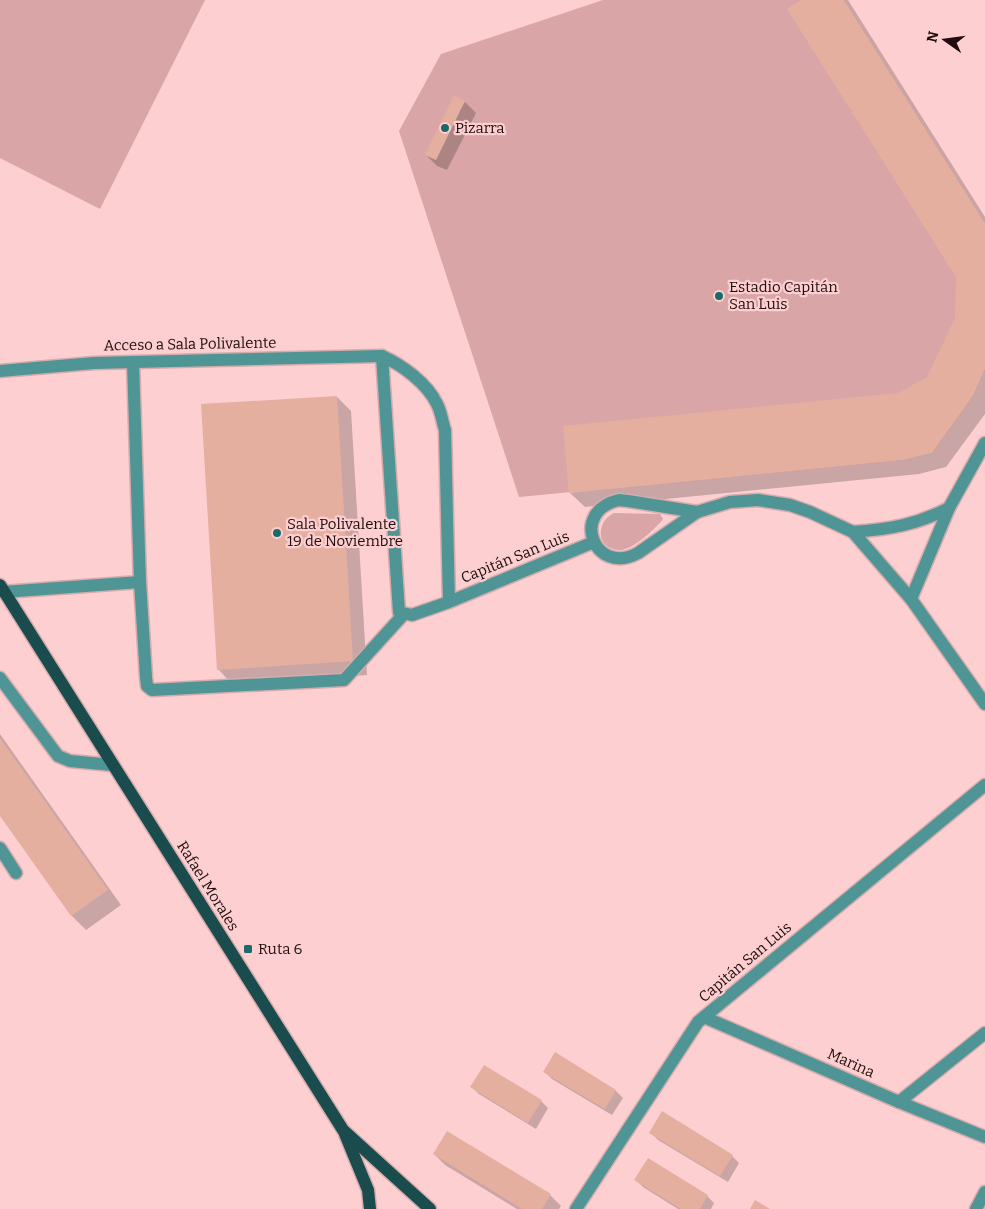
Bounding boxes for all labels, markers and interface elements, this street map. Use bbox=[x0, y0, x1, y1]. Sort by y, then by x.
north arrow bbox=[920, 15, 970, 65]
text: N bbox=[923, 29, 942, 44]
place label: Pizarra bbox=[455, 119, 504, 137]
marker: Pizarra bbox=[439, 122, 451, 134]
place label: Estadio Capitán San Luis bbox=[729, 278, 838, 313]
marker: Estadio Capitán San Luis bbox=[713, 290, 725, 302]
street label: Acceso a Sala Polivalente bbox=[104, 333, 276, 355]
place label: Sala Polivalente 19 de Noviembre bbox=[287, 515, 403, 550]
marker: Sala Polivalente 19 de Noviembre bbox=[271, 527, 283, 539]
street label: Capitán San Luis bbox=[458, 527, 572, 587]
street label: Rafael Morales bbox=[173, 838, 243, 934]
street label: Capitán San Luis bbox=[695, 918, 795, 1006]
place label: Ruta 6 bbox=[258, 940, 302, 958]
marker: Ruta 6 bbox=[242, 943, 254, 955]
street label: Marina bbox=[825, 1045, 877, 1081]

